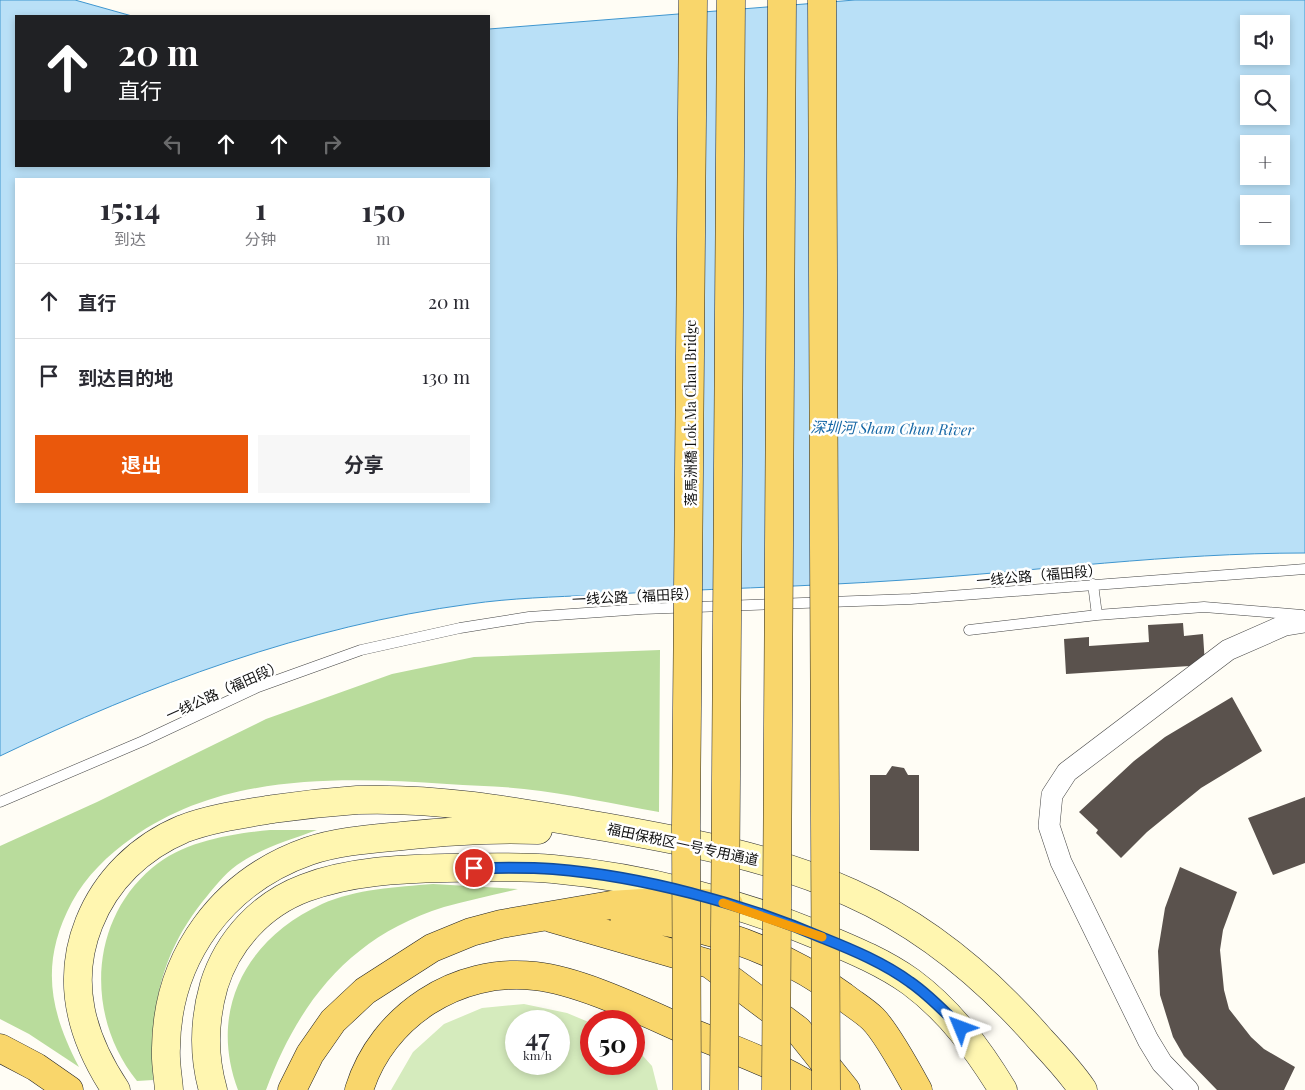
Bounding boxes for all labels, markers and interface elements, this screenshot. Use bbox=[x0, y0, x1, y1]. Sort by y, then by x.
map controls bbox=[1240, 15, 1290, 245]
button: sound bbox=[1240, 15, 1290, 65]
text: 20 m bbox=[118, 28, 199, 75]
icon: ahead bbox=[35, 35, 100, 100]
text: 直行 bbox=[118, 75, 162, 105]
button: search bbox=[1240, 75, 1290, 125]
icon: left bbox=[159, 130, 187, 158]
icon: ahead bbox=[212, 130, 240, 158]
icon: ahead bbox=[265, 130, 293, 158]
icon: right bbox=[318, 130, 346, 158]
button: + bbox=[1240, 135, 1290, 185]
text: 15:14 bbox=[99, 188, 160, 228]
text: 1 bbox=[255, 188, 267, 228]
text: 150 bbox=[361, 190, 406, 230]
button: − bbox=[1240, 195, 1290, 245]
text: 到达 bbox=[114, 228, 146, 249]
text: 分钟 bbox=[245, 228, 277, 249]
text: m bbox=[376, 228, 391, 249]
icon: ahead bbox=[35, 287, 63, 315]
text: 20 m bbox=[428, 288, 470, 314]
text: 直行 bbox=[78, 289, 116, 315]
street label: 落馬洲橋 Lok Ma Chau Bridge bbox=[681, 320, 700, 506]
icon: arrive bbox=[35, 362, 63, 390]
text: 130 m bbox=[422, 363, 470, 389]
text: 到达目的地 bbox=[78, 364, 173, 390]
water label: 深圳河 Sham Chun River bbox=[810, 417, 974, 439]
button: 退出 bbox=[35, 435, 248, 493]
button: 分享 bbox=[258, 435, 470, 493]
street label: 一线公路（福田段） bbox=[975, 560, 1103, 590]
street label: 一线公路（福田段） bbox=[572, 583, 698, 609]
street label: 一线公路（福田段） bbox=[163, 656, 285, 724]
street label: 福田保税区一号专用通道 bbox=[606, 819, 760, 869]
pin bbox=[453, 847, 495, 889]
icon: arrive bbox=[460, 854, 488, 882]
position arrow bbox=[934, 1001, 986, 1053]
speed limit sign: 50 bbox=[580, 1010, 645, 1075]
text: 47 bbox=[525, 1020, 550, 1053]
text: km/h bbox=[523, 1047, 552, 1063]

